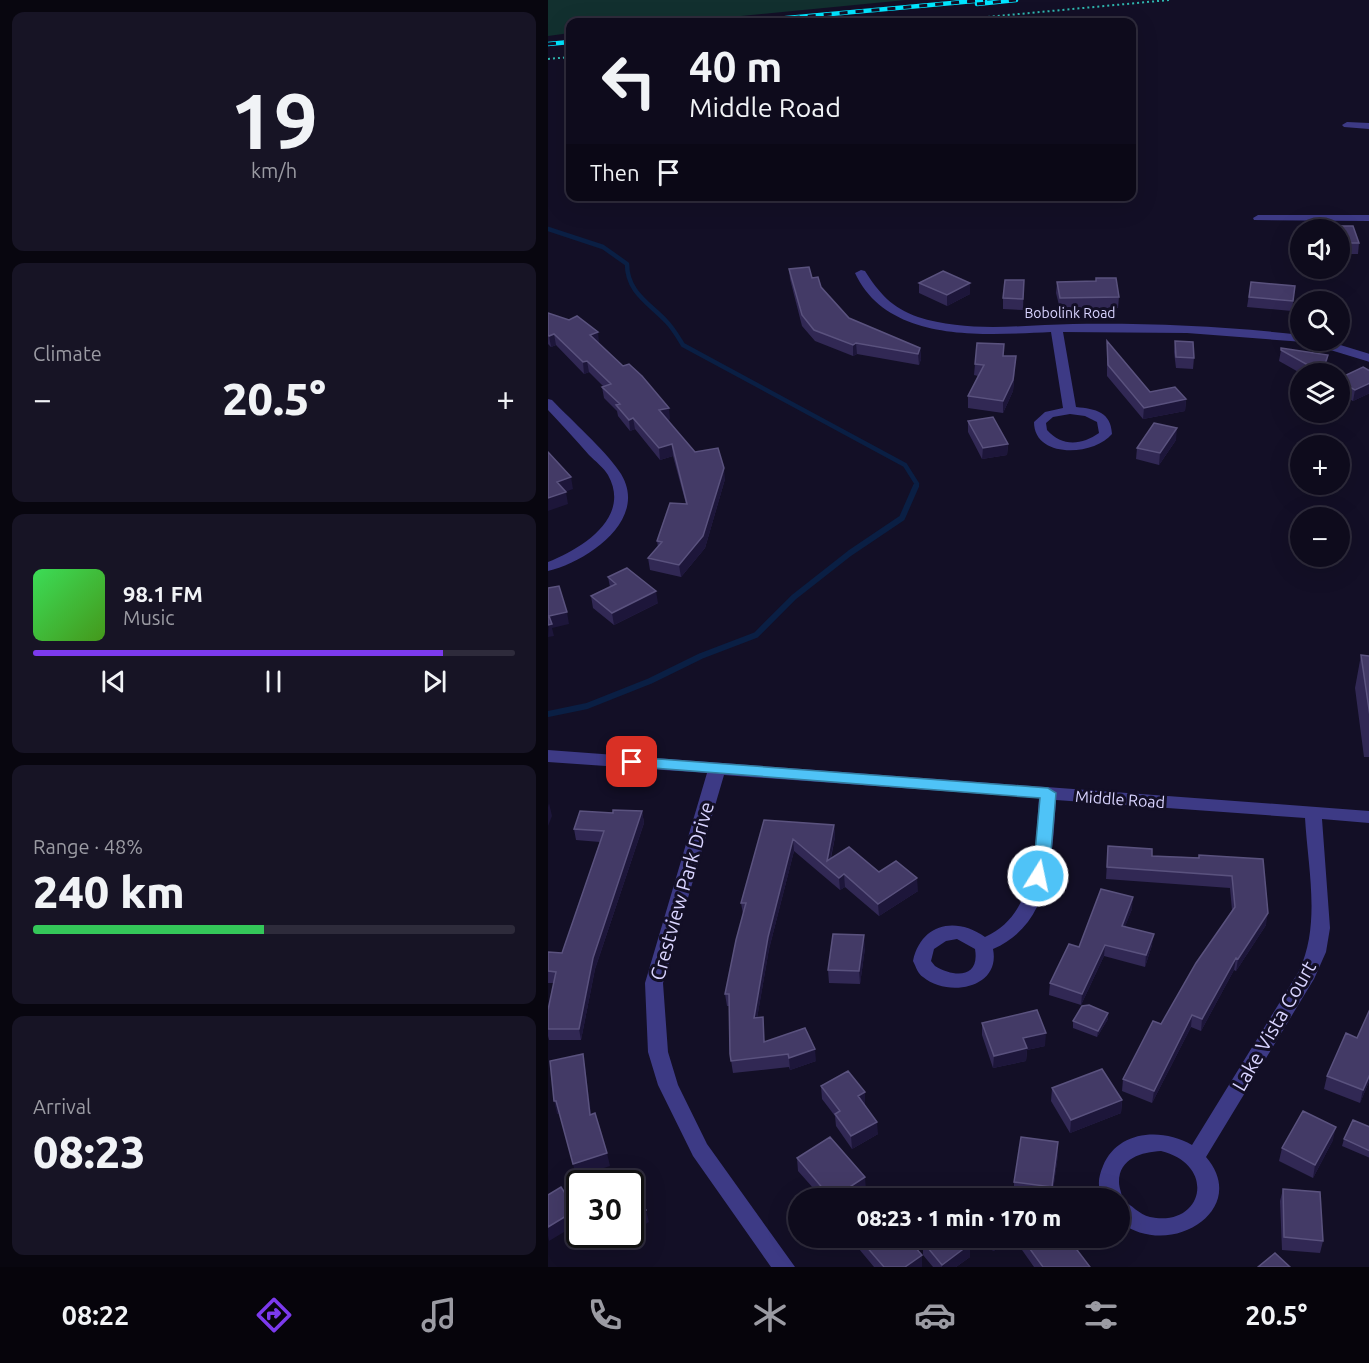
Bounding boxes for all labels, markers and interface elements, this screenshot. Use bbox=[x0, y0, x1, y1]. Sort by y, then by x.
icon: left bbox=[590, 42, 668, 120]
text: 40 m bbox=[689, 43, 783, 90]
text: 19 bbox=[230, 76, 318, 164]
text: Middle Road bbox=[689, 92, 841, 122]
icon: arrive bbox=[652, 156, 685, 189]
text: km/h bbox=[251, 159, 297, 182]
text: Then bbox=[590, 160, 640, 185]
map controls bbox=[1290, 219, 1350, 567]
button: sound bbox=[1290, 219, 1350, 279]
button: search bbox=[1290, 291, 1350, 351]
street label: Bobolink Road bbox=[1024, 305, 1116, 321]
text: Climate bbox=[33, 342, 102, 365]
button: layers bbox=[1290, 363, 1350, 423]
text: 20.5° bbox=[222, 373, 326, 424]
text: − bbox=[33, 380, 52, 417]
text: + bbox=[496, 380, 515, 417]
button: + bbox=[1290, 435, 1350, 495]
button: − bbox=[1290, 507, 1350, 567]
text: 98.1 FM bbox=[123, 581, 203, 606]
text: Music bbox=[123, 606, 175, 629]
icon: previous bbox=[97, 665, 130, 698]
icon: pause bbox=[257, 665, 290, 698]
icon: next bbox=[418, 665, 451, 698]
pin bbox=[606, 736, 657, 787]
icon: arrive bbox=[615, 745, 648, 778]
street label: Middle Road bbox=[1074, 787, 1166, 811]
street label: Crestview Park Drive bbox=[645, 799, 718, 983]
text: Range · 48% bbox=[33, 835, 143, 858]
position arrow bbox=[1006, 844, 1070, 908]
text: 240 km bbox=[33, 866, 185, 917]
street label: Lake Vista Court bbox=[1227, 957, 1320, 1095]
text: Arrival bbox=[33, 1095, 91, 1118]
text: 08:23 bbox=[33, 1126, 146, 1177]
speed limit sign: 30 bbox=[566, 1170, 644, 1248]
text: 08:23 · 1 min · 170 m bbox=[857, 1205, 1061, 1230]
icon: directions bbox=[253, 1294, 295, 1336]
icon: music bbox=[418, 1294, 460, 1336]
icon: phone bbox=[584, 1294, 626, 1336]
icon: climate bbox=[749, 1294, 791, 1336]
icon: car bbox=[914, 1294, 956, 1336]
icon: filters bbox=[1080, 1294, 1122, 1336]
text: 08:22 bbox=[62, 1300, 129, 1330]
text: 20.5° bbox=[1245, 1300, 1307, 1330]

